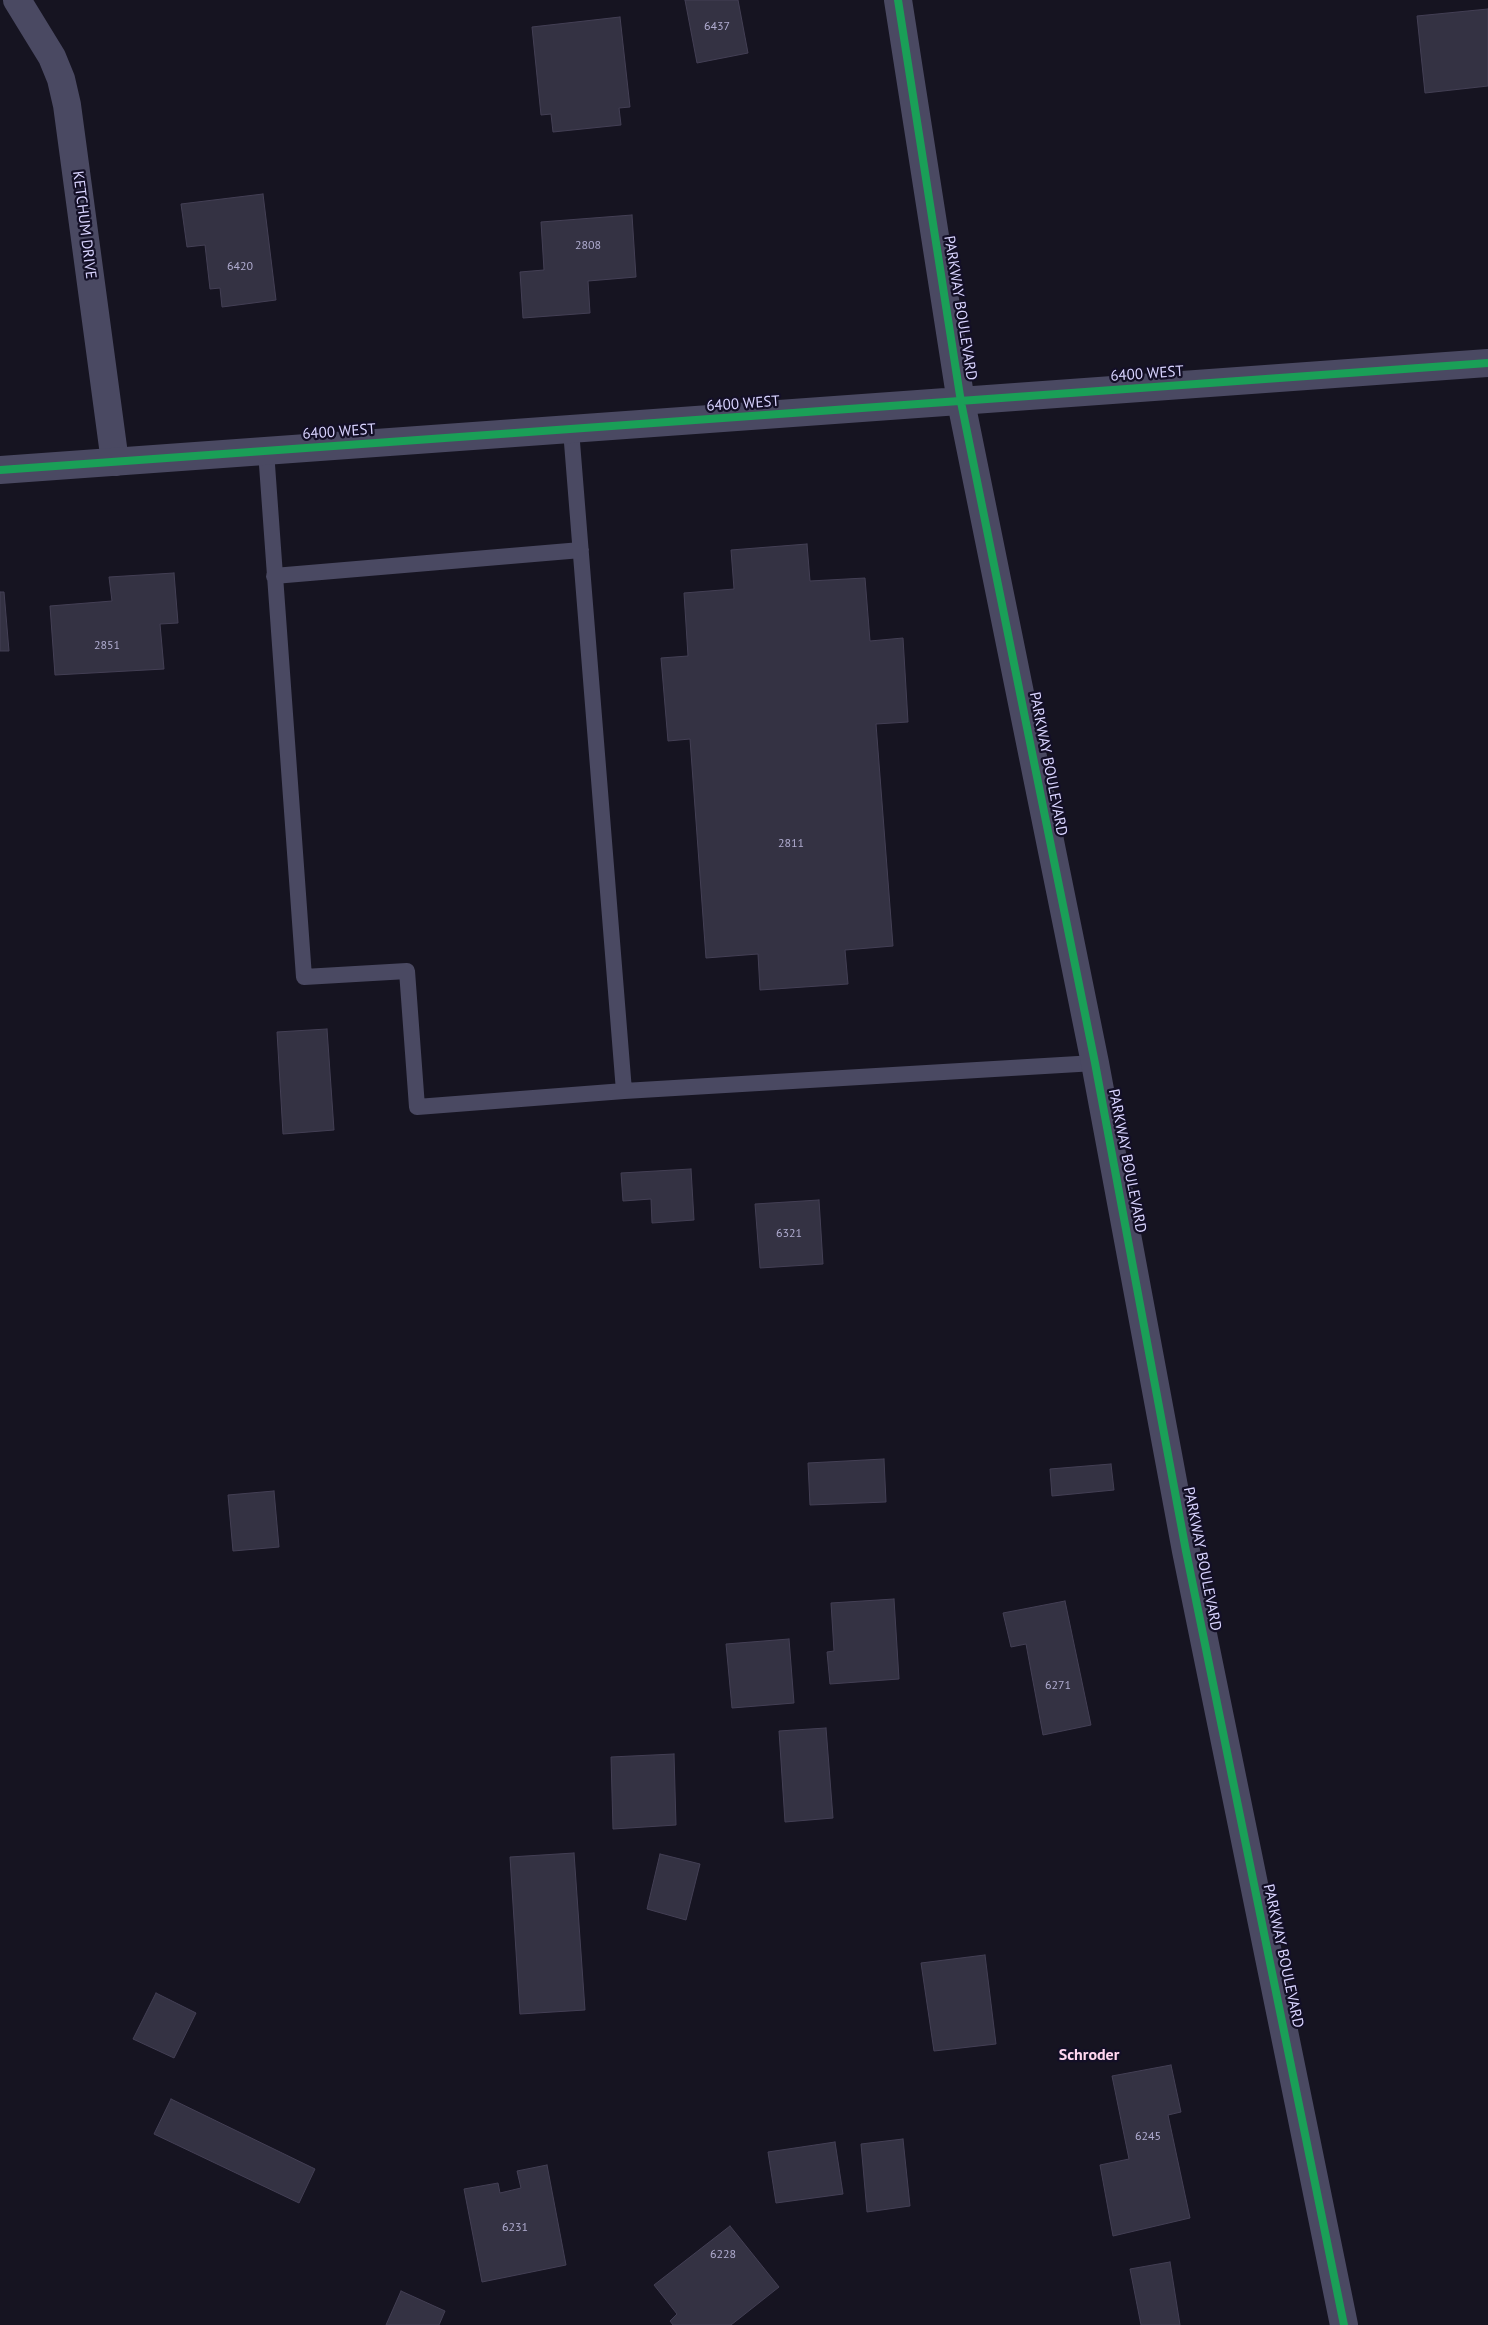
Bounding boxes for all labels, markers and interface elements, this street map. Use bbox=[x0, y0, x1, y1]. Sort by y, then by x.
house number: 6437 bbox=[704, 20, 730, 34]
street label: KETCHUM DRIVE bbox=[68, 170, 100, 280]
street label: PARKWAY BOULEVARD bbox=[940, 234, 980, 382]
house number: 2808 bbox=[575, 239, 601, 253]
house number: 6420 bbox=[227, 260, 253, 274]
street label: 6400 WEST bbox=[1110, 362, 1184, 386]
street label: 6400 WEST bbox=[706, 392, 780, 416]
street label: 6400 WEST bbox=[302, 420, 376, 444]
house number: 2851 bbox=[94, 639, 120, 653]
street label: PARKWAY BOULEVARD bbox=[1025, 690, 1071, 838]
house number: 2811 bbox=[778, 837, 804, 851]
street label: PARKWAY BOULEVARD bbox=[1104, 1087, 1150, 1235]
house number: 6321 bbox=[776, 1227, 802, 1241]
street label: PARKWAY BOULEVARD bbox=[1179, 1485, 1225, 1633]
house number: 6271 bbox=[1045, 1679, 1071, 1693]
street label: PARKWAY BOULEVARD bbox=[1259, 1883, 1307, 2029]
district label: Schroder bbox=[1059, 2045, 1119, 2065]
house number: 6245 bbox=[1135, 2130, 1161, 2144]
house number: 6231 bbox=[502, 2221, 528, 2235]
house number: 6228 bbox=[710, 2248, 736, 2262]

